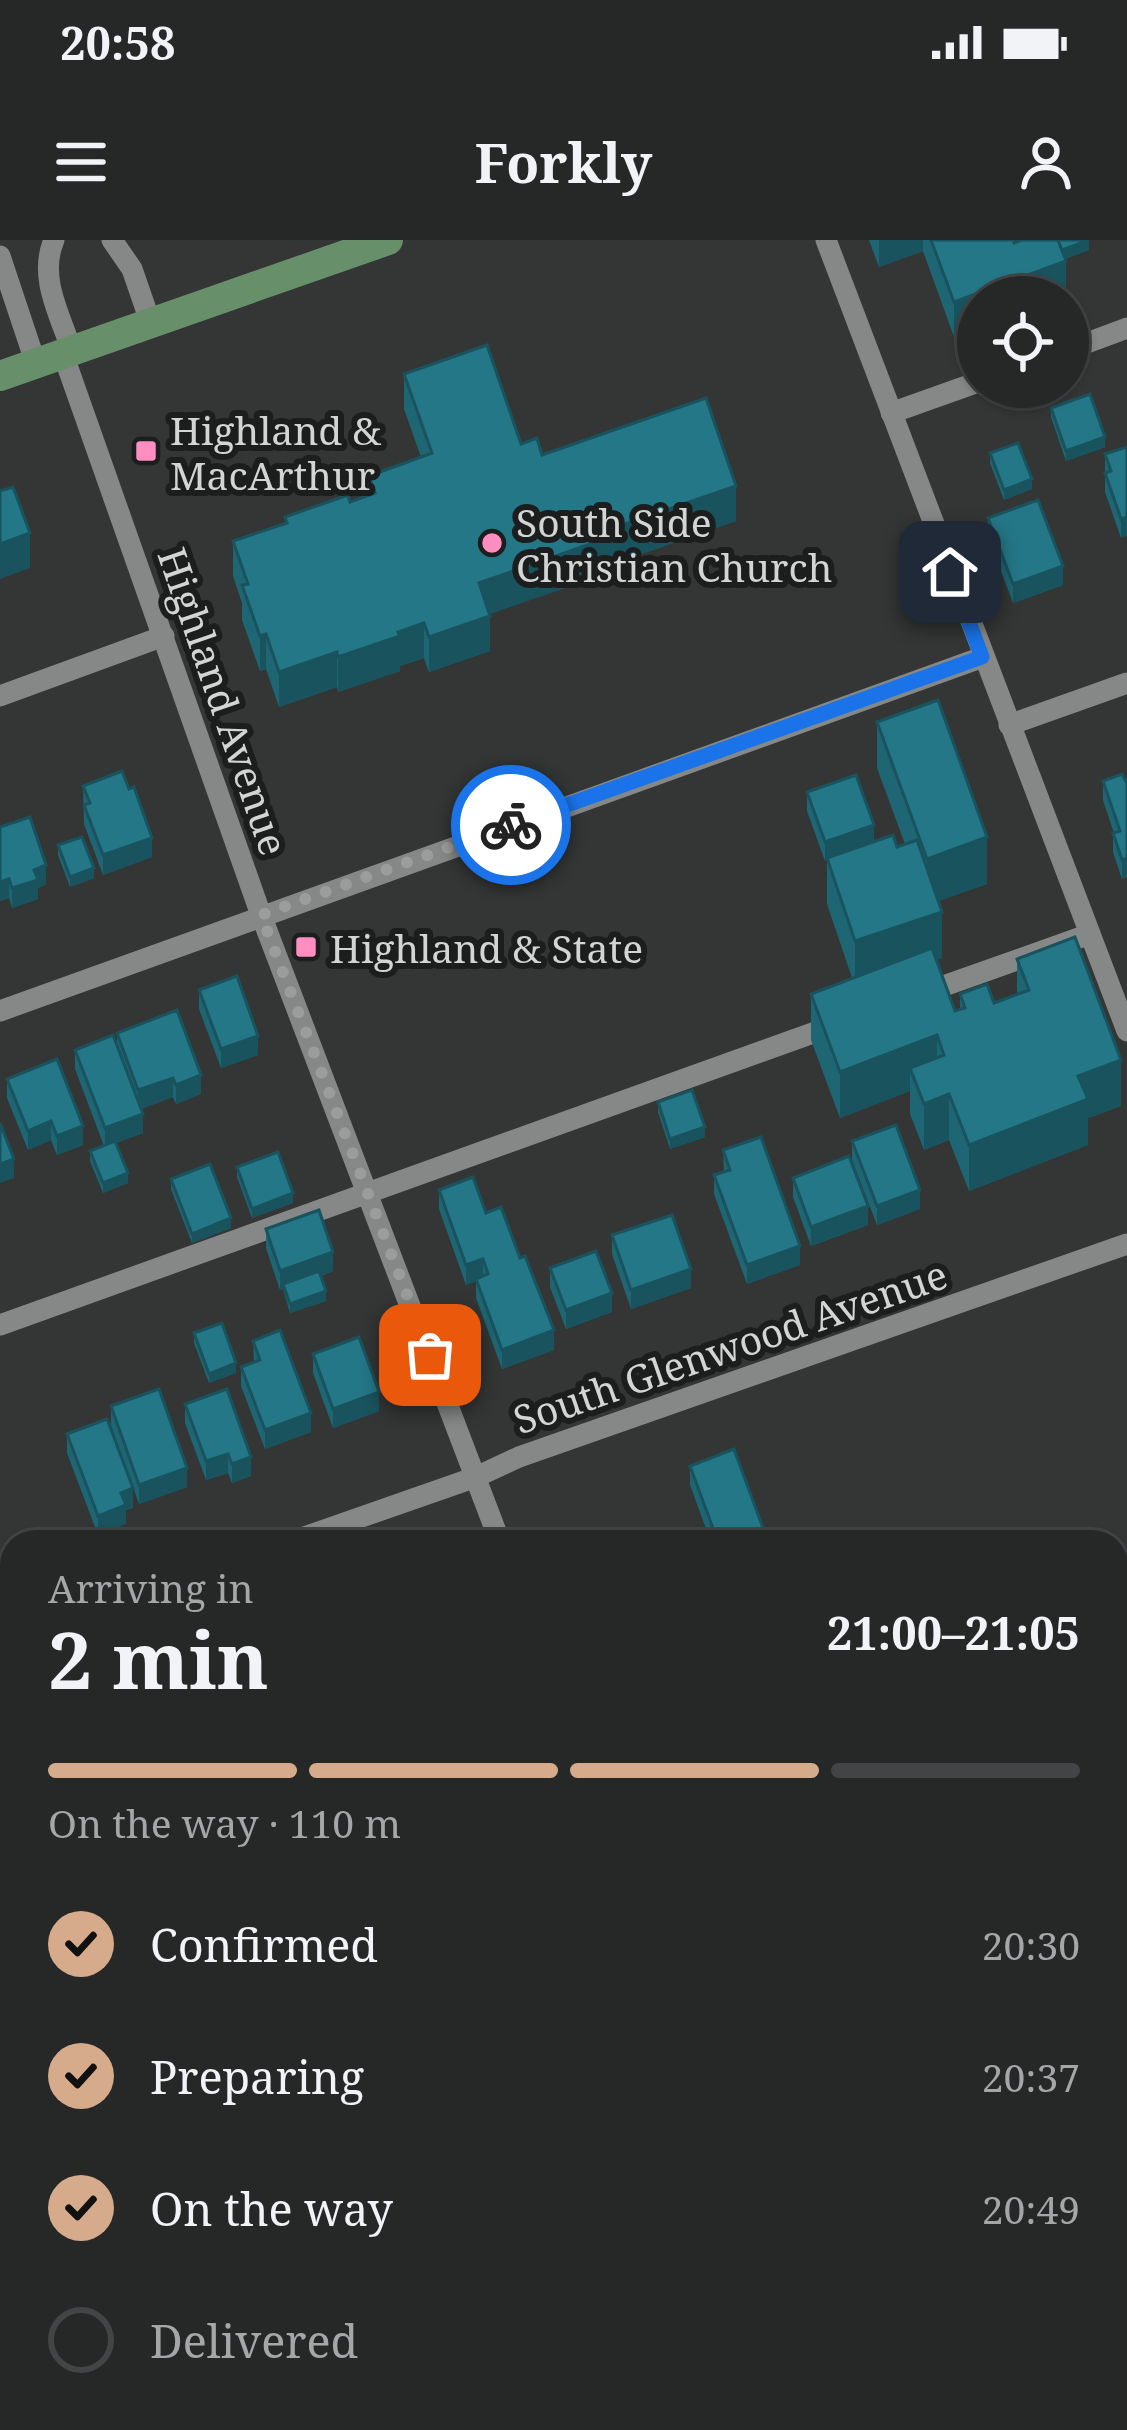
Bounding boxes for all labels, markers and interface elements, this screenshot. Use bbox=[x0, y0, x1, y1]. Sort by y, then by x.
text: 20:58 bbox=[60, 12, 175, 73]
text: Forkly bbox=[475, 125, 652, 199]
icon: menu bbox=[48, 129, 114, 195]
icon: person bbox=[1013, 129, 1079, 195]
map controls bbox=[957, 276, 1089, 408]
button: locate bbox=[957, 276, 1089, 408]
place label: Highland & MacArthur bbox=[170, 403, 381, 501]
marker: Highland & MacArthur bbox=[133, 438, 159, 464]
place label: South Side Christian Church bbox=[516, 495, 832, 593]
pin bbox=[899, 521, 1001, 623]
marker: South Side Christian Church bbox=[479, 530, 505, 556]
icon: home bbox=[917, 539, 983, 605]
street label: Highland Avenue bbox=[147, 540, 301, 862]
courier bbox=[451, 765, 571, 885]
icon: bike bbox=[478, 792, 544, 858]
place label: Highland & State bbox=[330, 921, 643, 974]
marker: Highland & State bbox=[293, 934, 319, 960]
street label: South Glenwood Avenue bbox=[506, 1247, 954, 1445]
pin bbox=[379, 1304, 481, 1406]
icon: bag bbox=[397, 1322, 463, 1388]
text: Arriving in bbox=[48, 1561, 254, 1614]
text: 21:00–21:05 bbox=[827, 1602, 1080, 1663]
text: 2 min bbox=[48, 1606, 269, 1712]
text: On the way · 110 m bbox=[48, 1796, 401, 1849]
icon: check bbox=[48, 1911, 114, 1977]
text: Confirmed bbox=[150, 1914, 378, 1975]
text: 20:30 bbox=[982, 1918, 1080, 1971]
icon: check bbox=[48, 2043, 114, 2109]
text: Preparing bbox=[150, 2046, 364, 2107]
text: 20:37 bbox=[982, 2050, 1080, 2103]
icon: check bbox=[48, 2175, 114, 2241]
text: On the way bbox=[150, 2178, 393, 2239]
text: 20:49 bbox=[982, 2182, 1080, 2235]
text: Delivered bbox=[150, 2310, 358, 2371]

